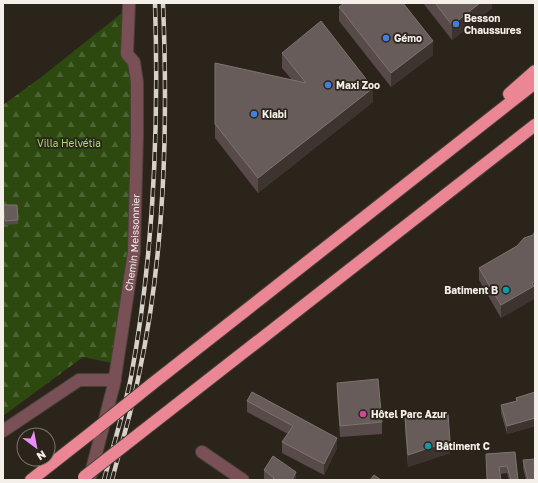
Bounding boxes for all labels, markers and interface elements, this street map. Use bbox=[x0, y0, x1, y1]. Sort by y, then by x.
place label: Besson Chaussures bbox=[464, 12, 522, 36]
marker: Besson Chaussures bbox=[451, 19, 461, 29]
place label: Gémo bbox=[394, 32, 422, 44]
marker: Gémo bbox=[381, 33, 391, 43]
place label: Maxi Zoo bbox=[336, 79, 380, 91]
marker: Maxi Zoo bbox=[323, 80, 333, 90]
place label: Kiabi bbox=[262, 108, 287, 120]
marker: Kiabi bbox=[249, 109, 259, 119]
park label: Villa Helvétia bbox=[37, 137, 101, 149]
street label: Chemin Meissonnier bbox=[122, 194, 141, 292]
place label: Batiment B bbox=[444, 284, 498, 296]
marker: Batiment B bbox=[501, 285, 511, 295]
place label: Hôtel Parc Azur bbox=[371, 408, 447, 420]
marker: Hôtel Parc Azur bbox=[358, 409, 368, 419]
north arrow bbox=[16, 427, 56, 467]
place label: Bâtiment C bbox=[436, 440, 490, 452]
marker: Bâtiment C bbox=[423, 441, 433, 451]
text: N bbox=[35, 448, 49, 464]

